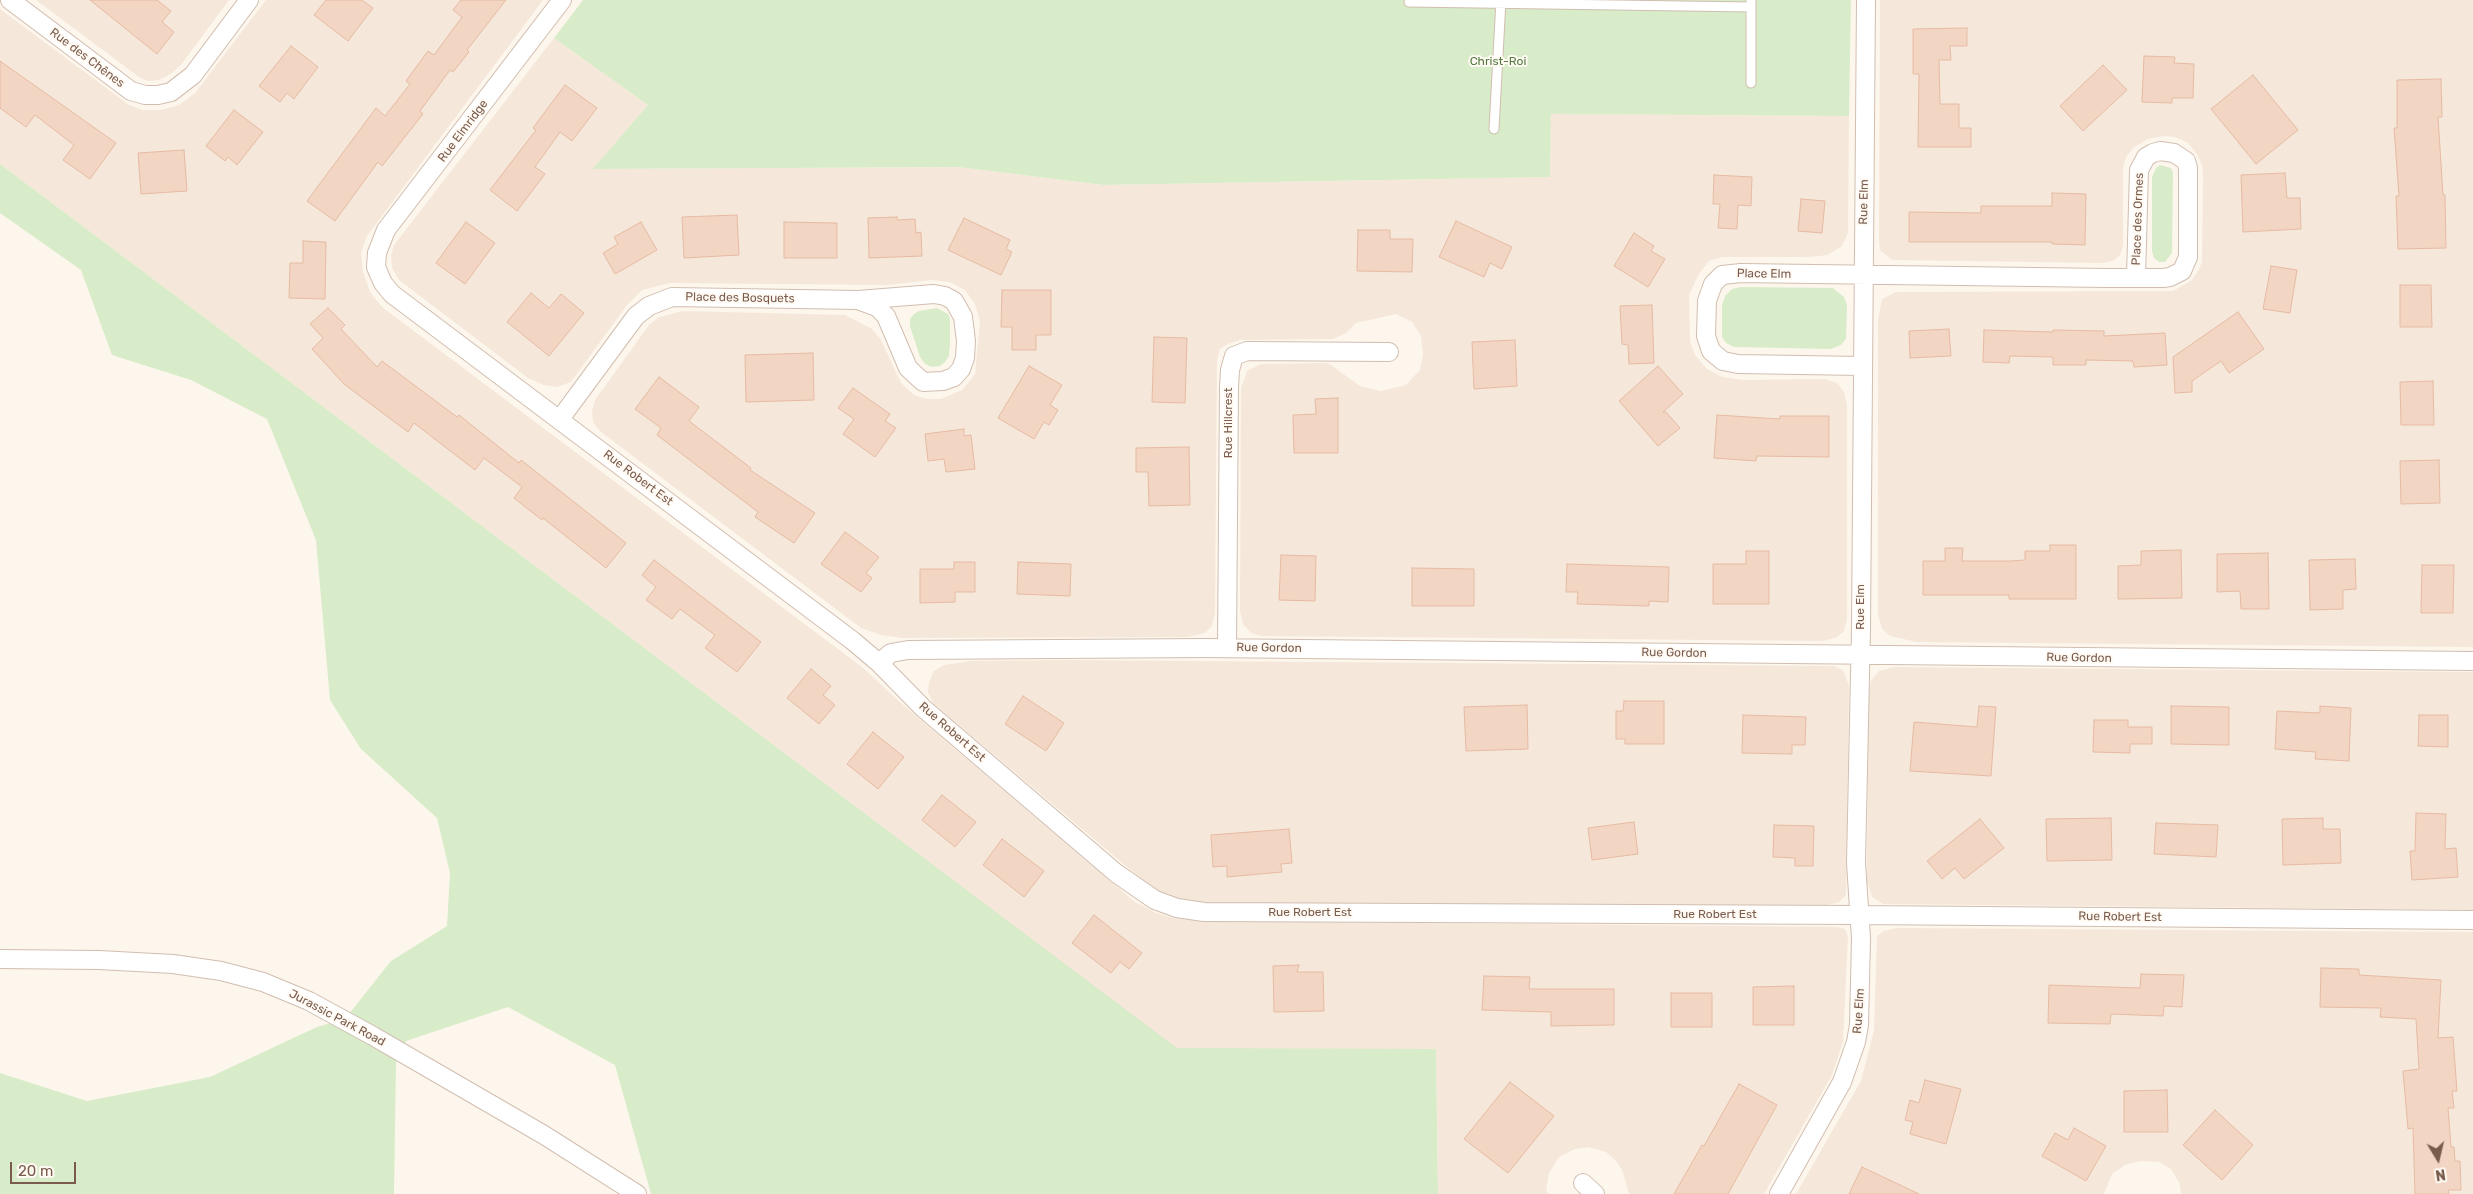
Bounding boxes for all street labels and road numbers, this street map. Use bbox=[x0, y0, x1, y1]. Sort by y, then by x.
street label: Rue des Chênes bbox=[47, 25, 127, 91]
street label: Rue Elmridge bbox=[435, 97, 491, 165]
street label: Place des Ormes bbox=[2129, 172, 2147, 266]
street label: Rue Elm bbox=[1856, 179, 1872, 225]
street label: Place Elm bbox=[1737, 266, 1791, 282]
street label: Place des Bosquets bbox=[685, 290, 795, 306]
street label: Rue Hillcrest bbox=[1222, 388, 1236, 458]
street label: Rue Robert Est bbox=[600, 447, 676, 509]
street label: Rue Elm bbox=[1854, 584, 1868, 630]
street label: Rue Gordon bbox=[1236, 640, 1302, 656]
street label: Rue Gordon bbox=[1641, 645, 1707, 661]
street label: Rue Gordon bbox=[2046, 650, 2112, 666]
street label: Rue Robert Est bbox=[916, 699, 988, 765]
street label: Rue Robert Est bbox=[1268, 906, 1352, 920]
street label: Rue Robert Est bbox=[1673, 908, 1757, 922]
street label: Rue Robert Est bbox=[2078, 909, 2162, 925]
street label: Jurassic Park Road bbox=[286, 987, 388, 1049]
street label: Rue Elm bbox=[1850, 988, 1868, 1034]

